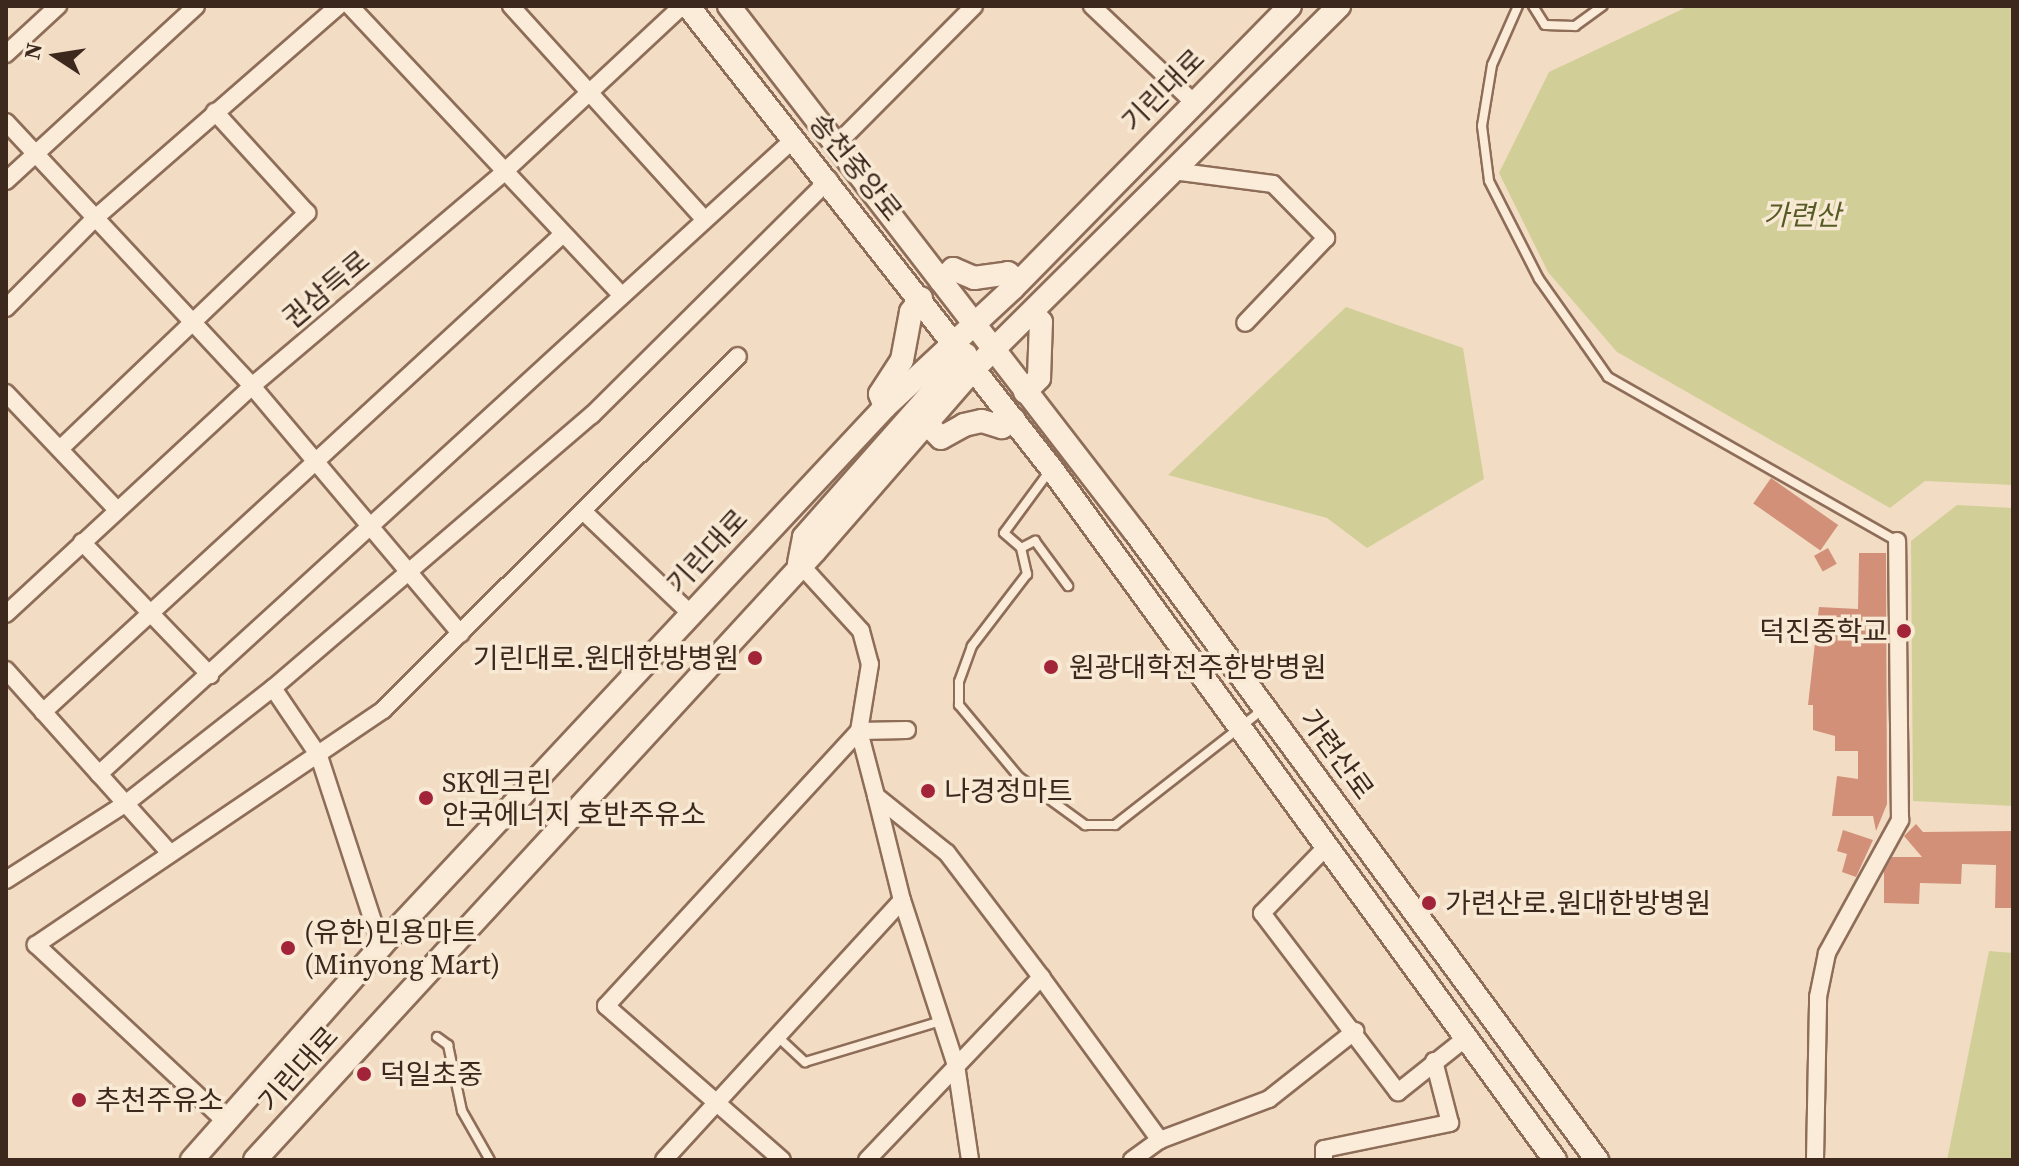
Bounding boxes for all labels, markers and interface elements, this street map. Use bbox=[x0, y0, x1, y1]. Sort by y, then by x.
north arrow bbox=[16, 16, 96, 96]
text: N bbox=[16, 40, 49, 62]
street label: 기린대로 bbox=[1115, 42, 1211, 138]
street label: 송천중앙로 bbox=[802, 106, 910, 228]
park label: 가련산 bbox=[1763, 198, 1841, 232]
street label: 권삼득로 bbox=[276, 243, 376, 335]
street label: 기린대로 bbox=[660, 502, 754, 600]
place label: 덕진중학교 bbox=[1759, 614, 1888, 648]
marker: 덕진중학교 bbox=[1895, 622, 1913, 640]
place label: 기린대로.원대한방병원 bbox=[473, 641, 739, 675]
marker: 기린대로.원대한방병원 bbox=[746, 649, 764, 667]
place label: 원광대학전주한방병원 bbox=[1069, 650, 1327, 684]
marker: 원광대학전주한방병원 bbox=[1040, 656, 1062, 678]
street label: 가련산로 bbox=[1293, 702, 1381, 806]
place label: SK엔크린 안국에너지 호반주유소 bbox=[442, 765, 706, 831]
place label: 나경정마트 bbox=[944, 774, 1073, 808]
marker: 나경정마트 bbox=[919, 782, 937, 800]
marker: SK엔크린 안국에너지 호반주유소 bbox=[417, 789, 435, 807]
place label: 가련산로.원대한방병원 bbox=[1445, 886, 1711, 920]
marker: 가련산로.원대한방병원 bbox=[1420, 894, 1438, 912]
place label: (유한)민용마트 (Minyong Mart) bbox=[304, 915, 500, 981]
marker: (유한)민용마트 (Minyong Mart) bbox=[279, 939, 297, 957]
street label: 기린대로 bbox=[251, 1019, 345, 1119]
place label: 덕일초중 bbox=[380, 1057, 483, 1091]
marker: 덕일초중 bbox=[355, 1065, 373, 1083]
place label: 추천주유소 bbox=[95, 1083, 224, 1117]
marker: 추천주유소 bbox=[70, 1091, 88, 1109]

